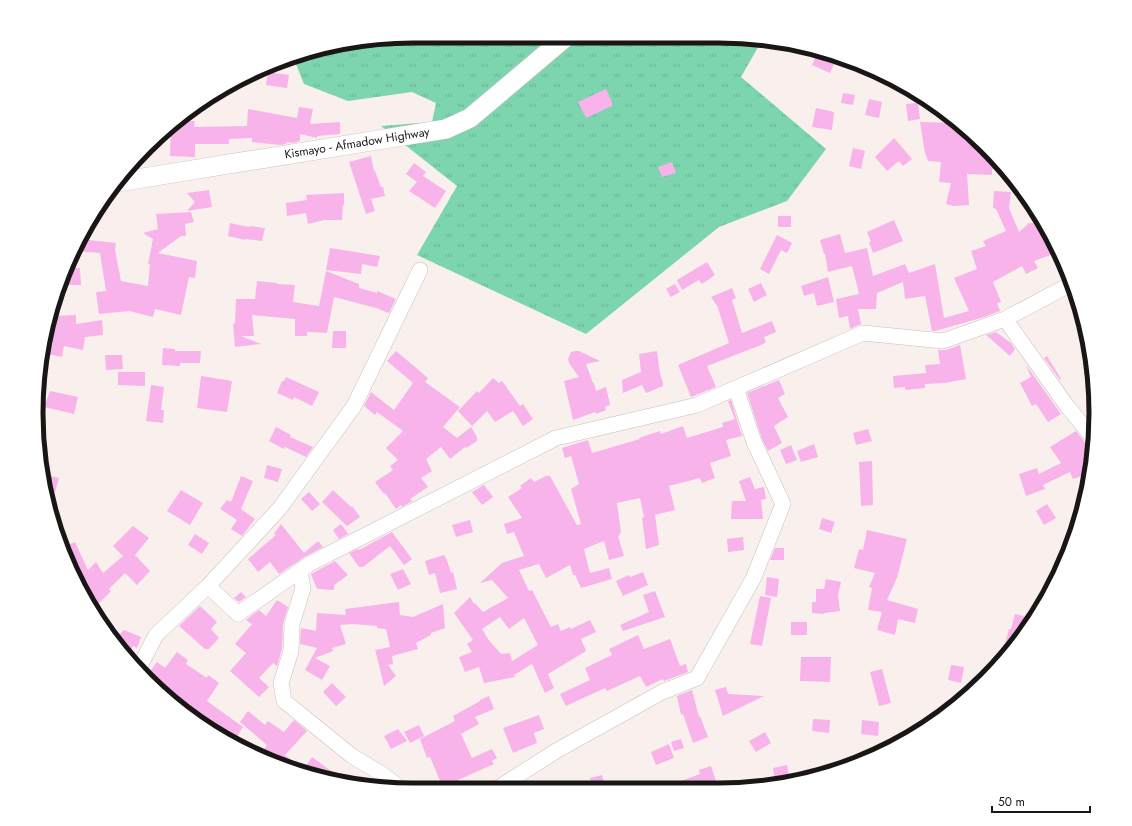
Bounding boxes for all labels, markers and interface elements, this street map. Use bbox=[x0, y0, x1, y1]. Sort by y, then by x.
street label: Kismayo - Afmadow Highway bbox=[283, 123, 431, 163]
scale bar bbox=[992, 788, 1090, 814]
text: 50 m bbox=[998, 793, 1025, 811]

